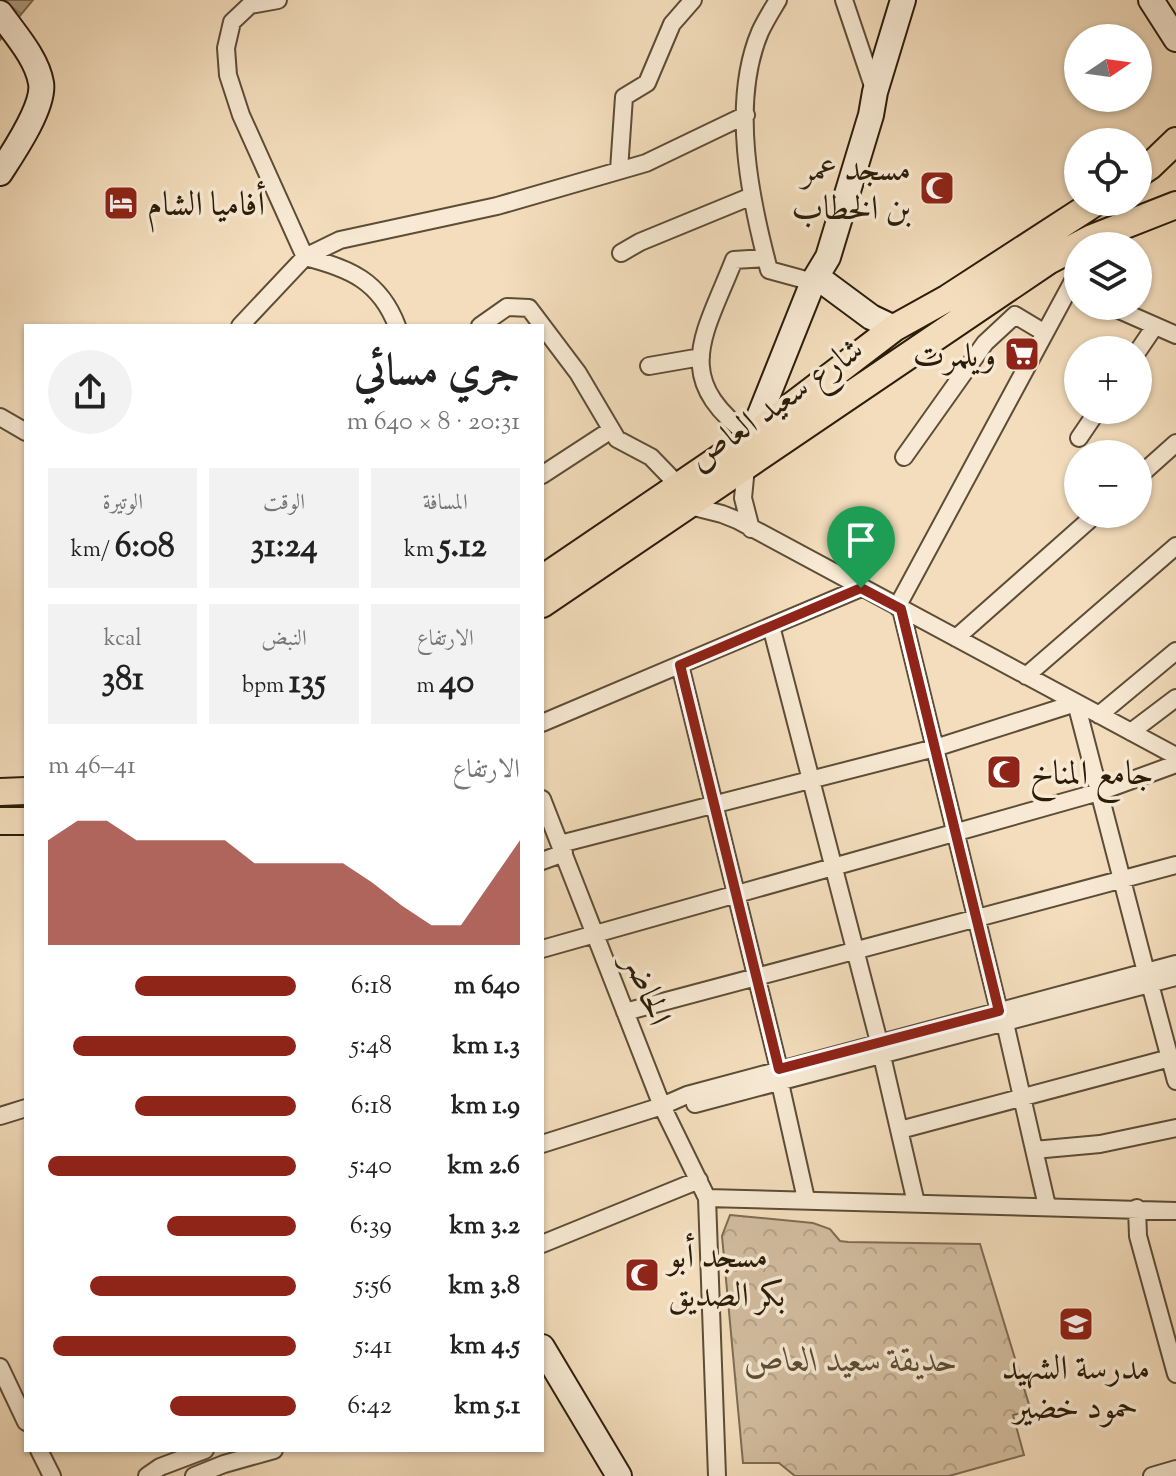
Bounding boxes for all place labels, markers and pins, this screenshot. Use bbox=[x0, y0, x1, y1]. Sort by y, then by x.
place label: مسجد عمر بن الخطاب bbox=[792, 147, 911, 235]
mosque icon: مسجد عمر بن الخطاب bbox=[918, 169, 956, 207]
place label: أفاميا الشام bbox=[147, 180, 265, 233]
hotel icon: أفاميا الشام bbox=[102, 184, 140, 222]
place label: ويلمرت bbox=[913, 333, 996, 382]
supermarket icon: ويلمرت bbox=[1003, 335, 1041, 373]
pin bbox=[827, 506, 895, 588]
place label: جامع المناخ bbox=[1030, 751, 1154, 803]
mosque icon: جامع المناخ bbox=[985, 753, 1023, 791]
place label: مسجد أبو بكر الصديق bbox=[665, 1232, 785, 1322]
mosque icon: مسجد أبو بكر الصديق bbox=[623, 1256, 661, 1294]
school or university icon: مدرسة الشهيد حمود خضير bbox=[1057, 1305, 1095, 1343]
place label: مدرسة الشهيد حمود خضير bbox=[1002, 1346, 1150, 1434]

